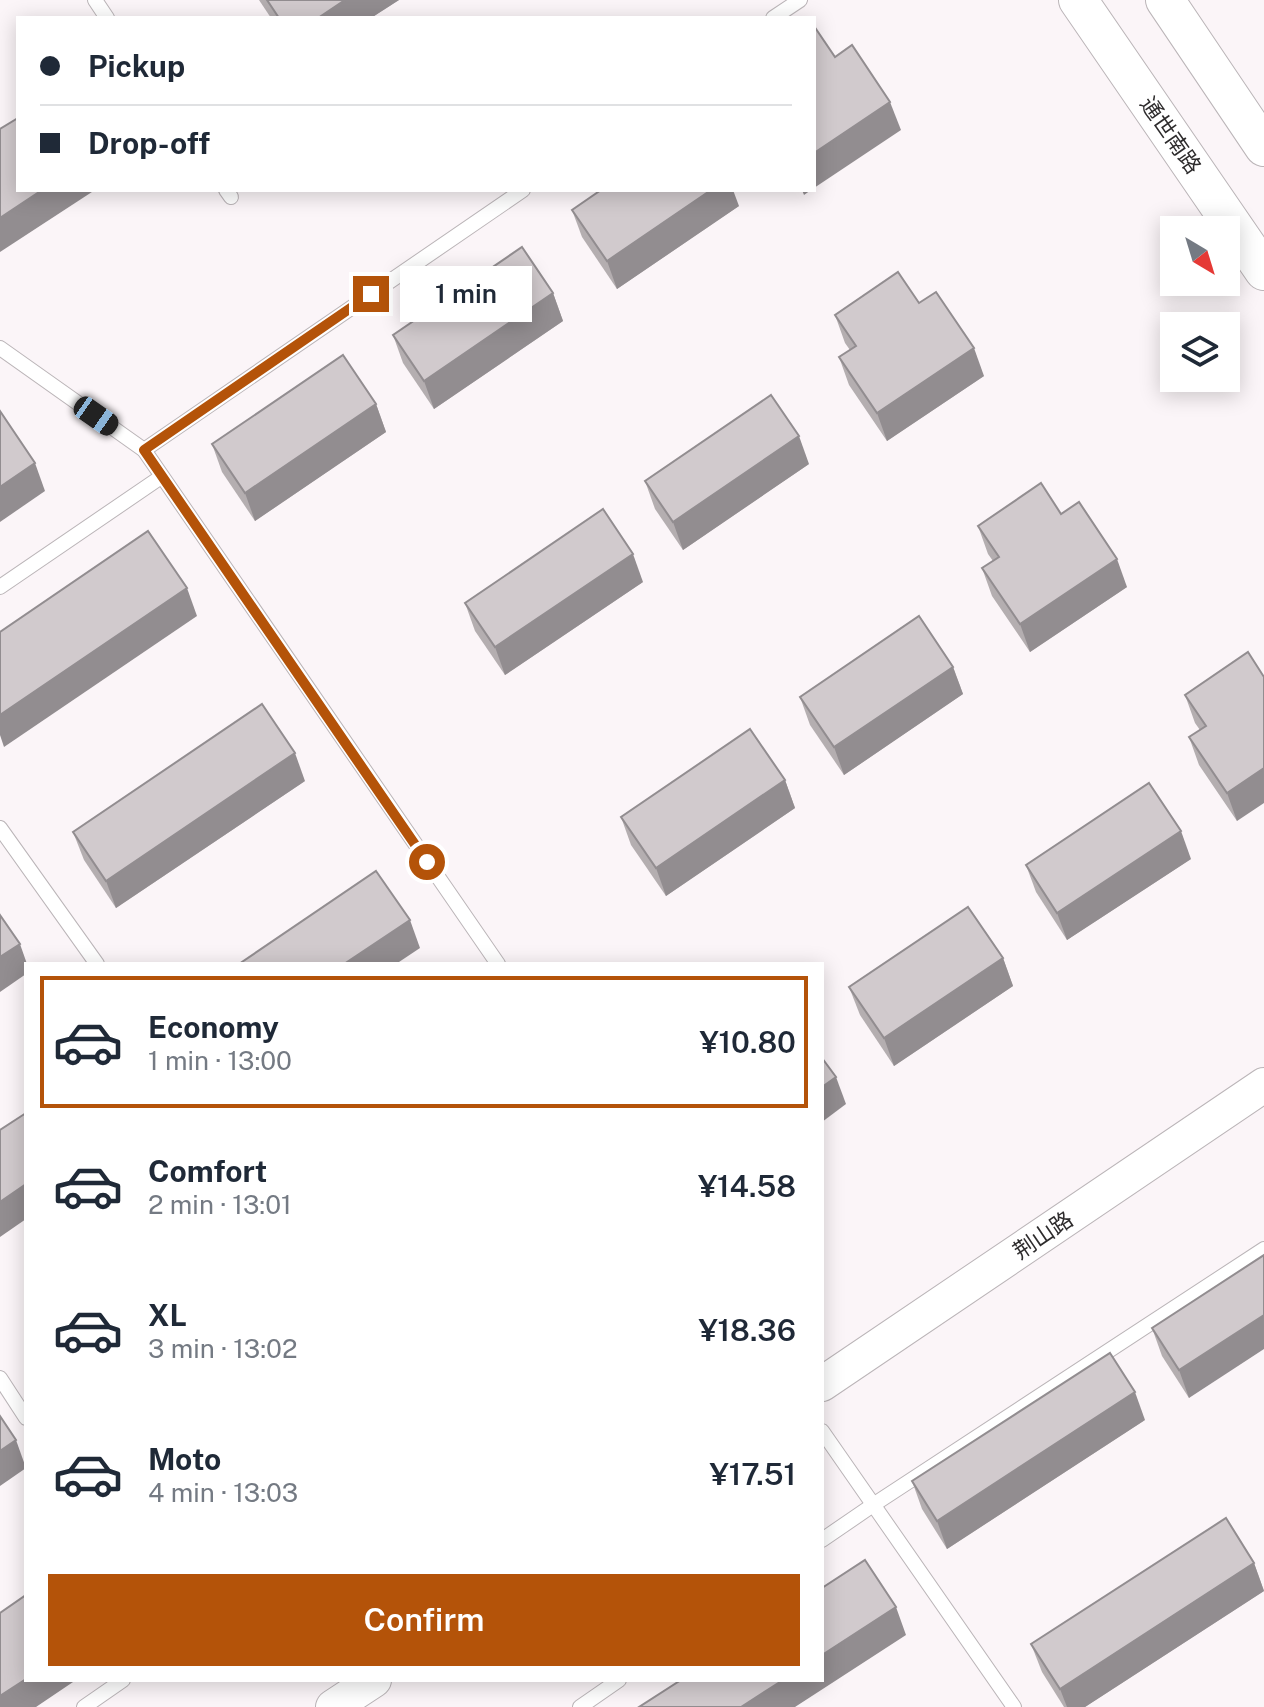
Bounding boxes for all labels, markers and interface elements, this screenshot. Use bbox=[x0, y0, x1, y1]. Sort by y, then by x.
text: Pickup bbox=[88, 48, 185, 84]
street label: 通世南路 bbox=[1135, 91, 1207, 179]
text: Drop-off bbox=[88, 125, 210, 161]
north arrow bbox=[1160, 216, 1240, 296]
map controls bbox=[1160, 216, 1240, 392]
callout: 1 min bbox=[399, 266, 531, 322]
route end bbox=[353, 276, 389, 312]
text: 1 min bbox=[435, 278, 497, 309]
button: layers bbox=[1160, 312, 1240, 392]
car bbox=[69, 392, 123, 440]
route start bbox=[409, 844, 445, 880]
icon: car bbox=[52, 1006, 124, 1078]
text: Economy bbox=[148, 1009, 279, 1045]
text: ¥10.80 bbox=[699, 1024, 796, 1060]
text: 1 min · 13:00 bbox=[148, 1045, 292, 1076]
icon: car bbox=[52, 1150, 124, 1222]
text: Comfort bbox=[148, 1153, 267, 1189]
text: ¥14.58 bbox=[698, 1168, 796, 1204]
text: 2 min · 13:01 bbox=[148, 1189, 292, 1220]
street label: 荆山路 bbox=[1008, 1206, 1078, 1264]
icon: car bbox=[52, 1294, 124, 1366]
text: XL bbox=[148, 1297, 187, 1333]
text: ¥18.36 bbox=[698, 1312, 796, 1348]
text: 3 min · 13:02 bbox=[148, 1333, 297, 1364]
icon: car bbox=[52, 1438, 124, 1510]
text: Moto bbox=[148, 1441, 221, 1477]
text: ¥17.51 bbox=[710, 1456, 796, 1492]
text: 4 min · 13:03 bbox=[148, 1477, 298, 1508]
button: Confirm bbox=[48, 1574, 800, 1666]

